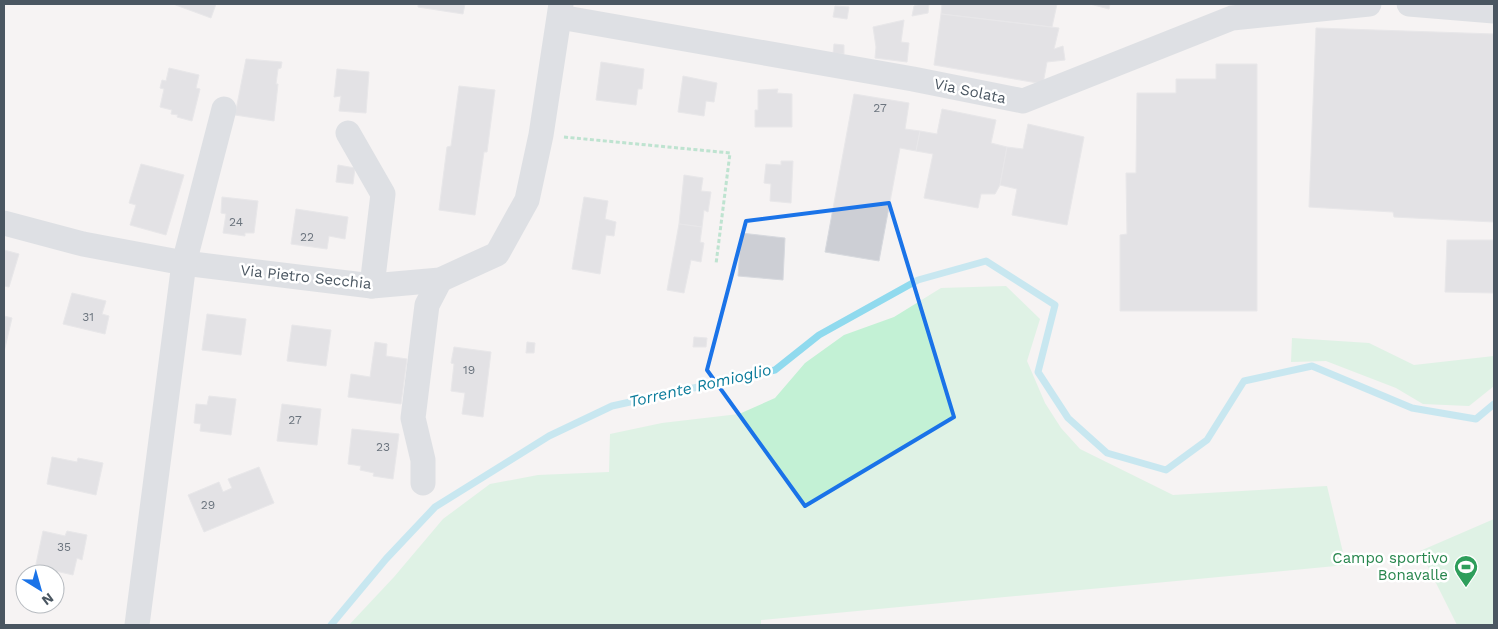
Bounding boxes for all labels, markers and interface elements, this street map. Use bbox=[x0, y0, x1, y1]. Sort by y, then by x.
street label: Via Solata bbox=[932, 75, 1008, 108]
house number: 27 bbox=[873, 101, 887, 115]
house number: 24 bbox=[229, 215, 243, 229]
house number: 22 bbox=[300, 230, 314, 244]
street label: Via Pietro Secchia bbox=[240, 261, 373, 293]
house number: 31 bbox=[82, 310, 94, 324]
water label: Torrente Romioglio bbox=[627, 360, 773, 411]
house number: 19 bbox=[463, 363, 475, 377]
house number: 27 bbox=[288, 413, 302, 427]
house number: 23 bbox=[376, 440, 390, 454]
house number: 29 bbox=[201, 498, 215, 512]
house number: 35 bbox=[57, 540, 71, 554]
place label: Campo sportivo Bonavalle bbox=[1332, 549, 1448, 584]
sports icon: Campo sportivo Bonavalle bbox=[1453, 554, 1479, 588]
north arrow bbox=[15, 564, 65, 614]
text: N bbox=[39, 590, 57, 609]

